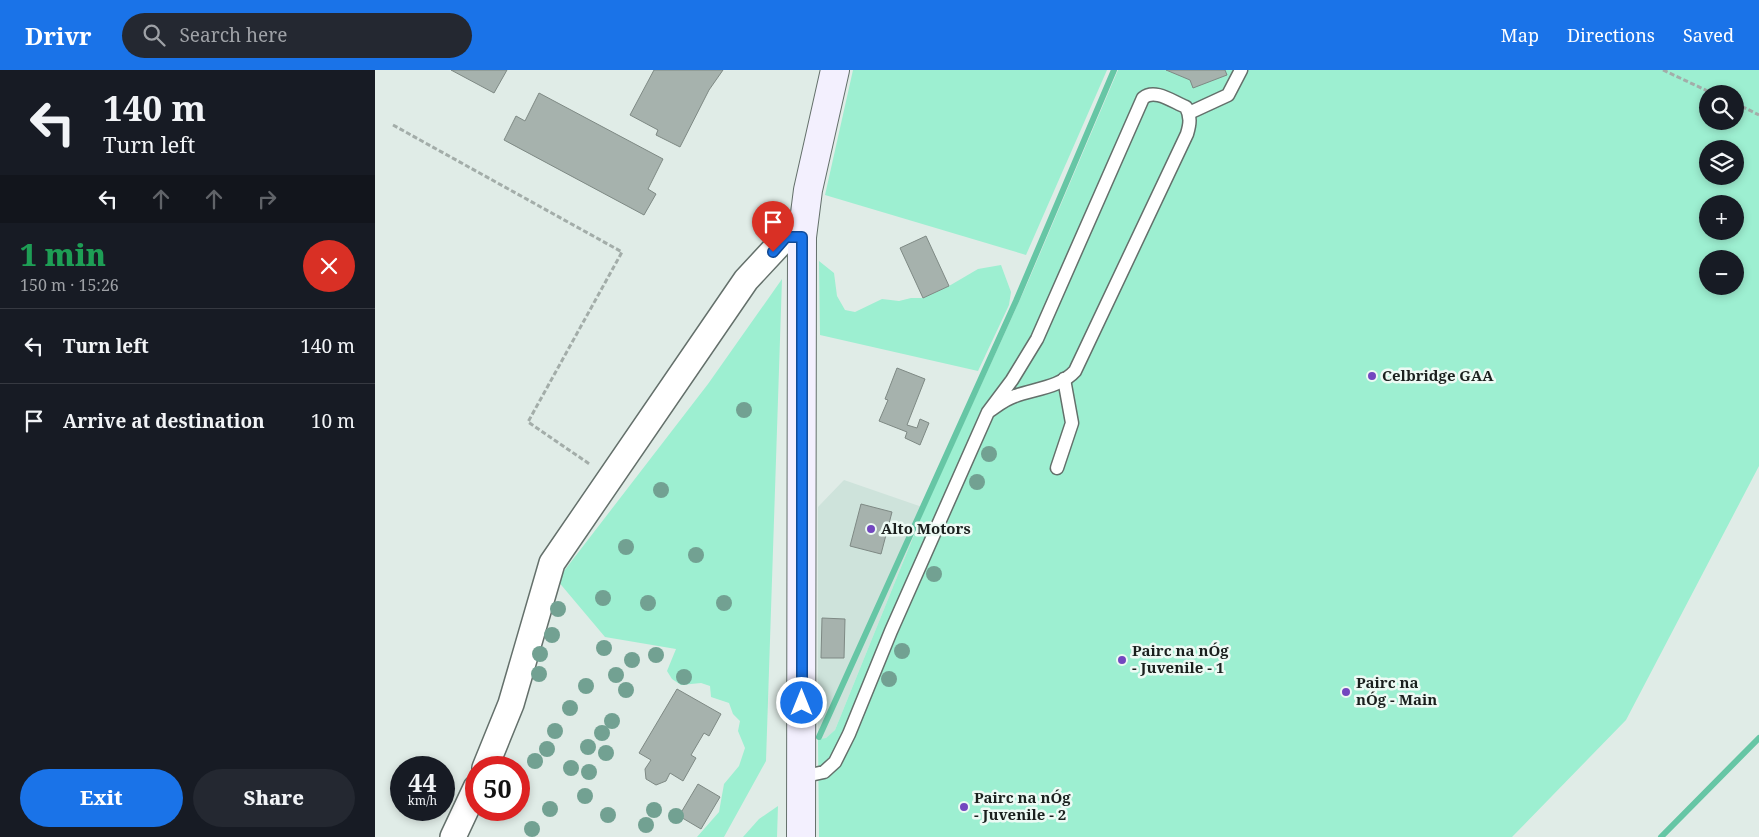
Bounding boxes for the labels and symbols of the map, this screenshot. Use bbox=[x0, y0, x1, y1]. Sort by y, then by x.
pin bbox=[752, 201, 794, 252]
place label: Celbridge GAA bbox=[1382, 365, 1494, 385]
marker: Celbridge GAA bbox=[1366, 370, 1378, 382]
place label: Alto Motors bbox=[881, 518, 971, 538]
marker: Alto Motors bbox=[865, 523, 877, 535]
place label: Pairc na nÓg - Juvenile - 1 bbox=[1132, 640, 1229, 677]
marker: Pairc na nÓg - Juvenile - 1 bbox=[1116, 654, 1128, 666]
place label: Pairc na nÓg - Main bbox=[1356, 672, 1437, 709]
position arrow bbox=[775, 676, 827, 728]
marker: Pairc na nÓg - Main bbox=[1340, 686, 1352, 698]
speed limit sign: 50 bbox=[465, 756, 530, 821]
place label: Pairc na nÓg - Juvenile - 2 bbox=[974, 787, 1071, 824]
marker: Pairc na nÓg - Juvenile - 2 bbox=[958, 801, 970, 813]

